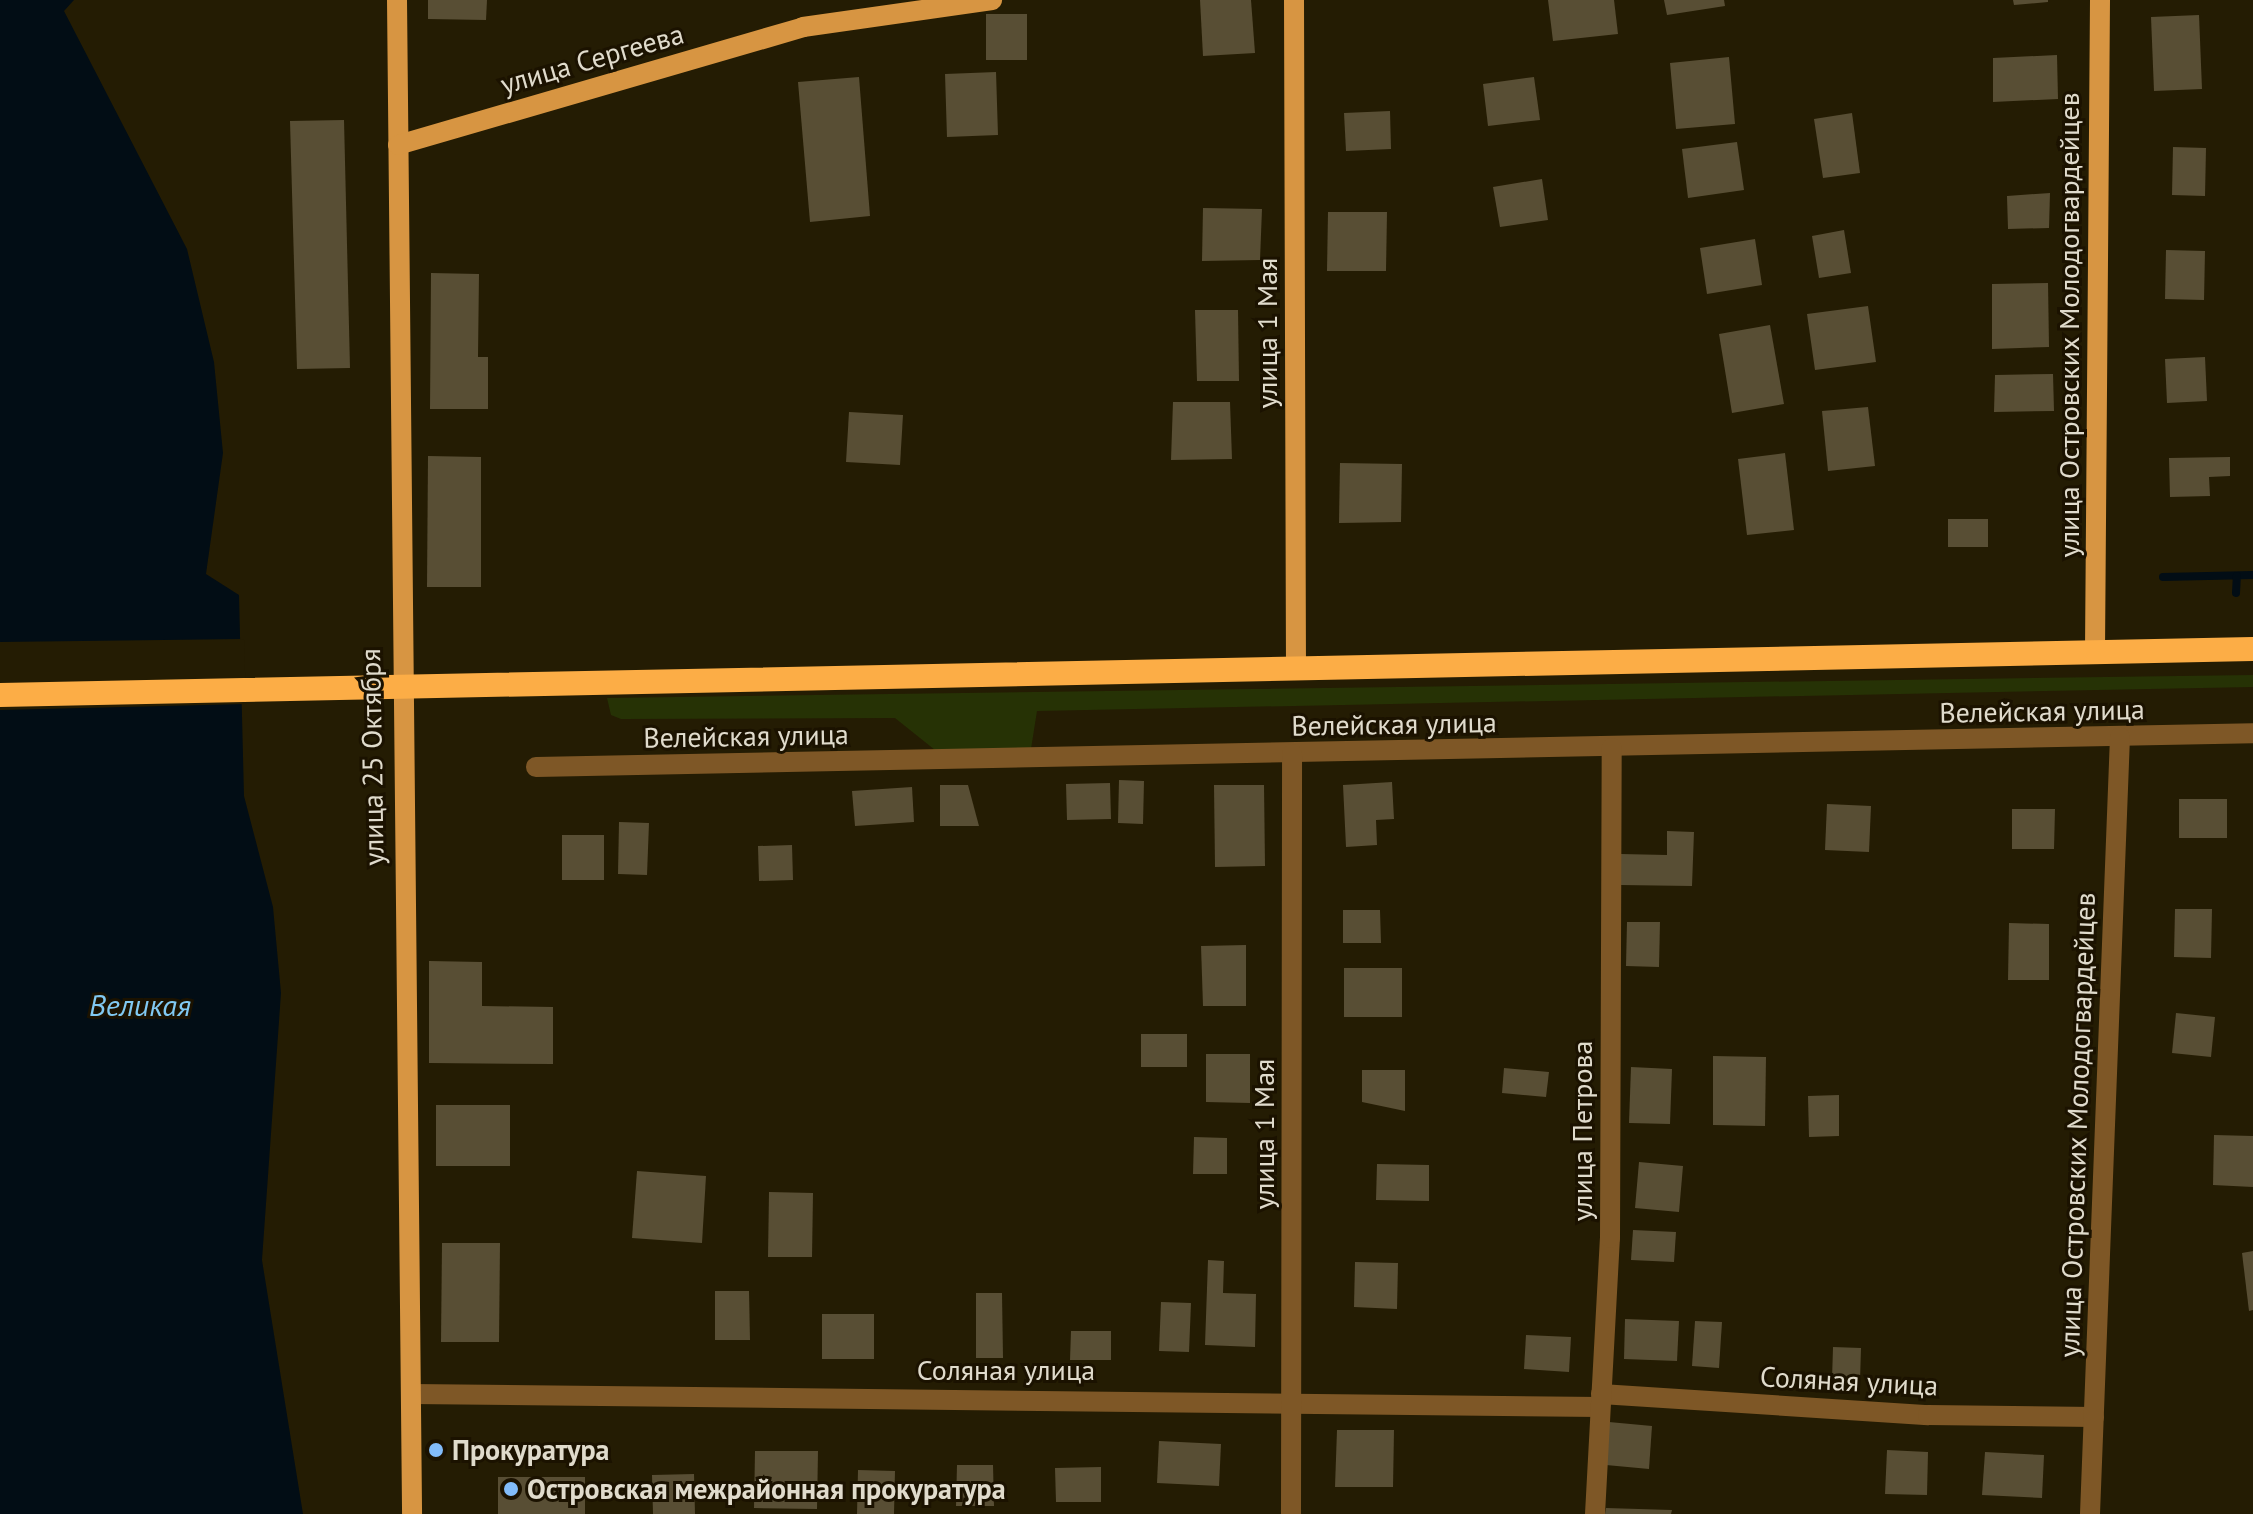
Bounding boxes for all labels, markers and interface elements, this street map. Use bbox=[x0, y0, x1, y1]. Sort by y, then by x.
street label: улица Сергеева bbox=[497, 17, 687, 101]
street label: улица Островских Молодогвардейцев bbox=[2052, 92, 2086, 558]
street label: улица 1 Мая bbox=[1250, 258, 1284, 408]
street label: улица 25 Октября bbox=[353, 648, 391, 866]
street label: Велейская улица bbox=[1939, 692, 2145, 730]
street label: Велейская улица bbox=[1291, 705, 1497, 743]
street label: Велейская улица bbox=[643, 717, 849, 755]
street label: улица Островских Молодогвардейцев bbox=[2052, 892, 2102, 1358]
water label: Великая bbox=[89, 987, 191, 1023]
street label: улица Петрова bbox=[1565, 1041, 1599, 1221]
street label: улица 1 Мая bbox=[1247, 1059, 1281, 1209]
street label: Соляная улица bbox=[917, 1353, 1095, 1387]
street label: Соляная улица bbox=[1759, 1360, 1939, 1402]
place label: Прокуратура bbox=[452, 1433, 609, 1467]
marker: Прокуратура bbox=[427, 1441, 445, 1459]
place label: Островская межрайонная прокуратура bbox=[527, 1472, 1006, 1506]
marker: Островская межрайонная прокуратура bbox=[502, 1480, 520, 1498]

